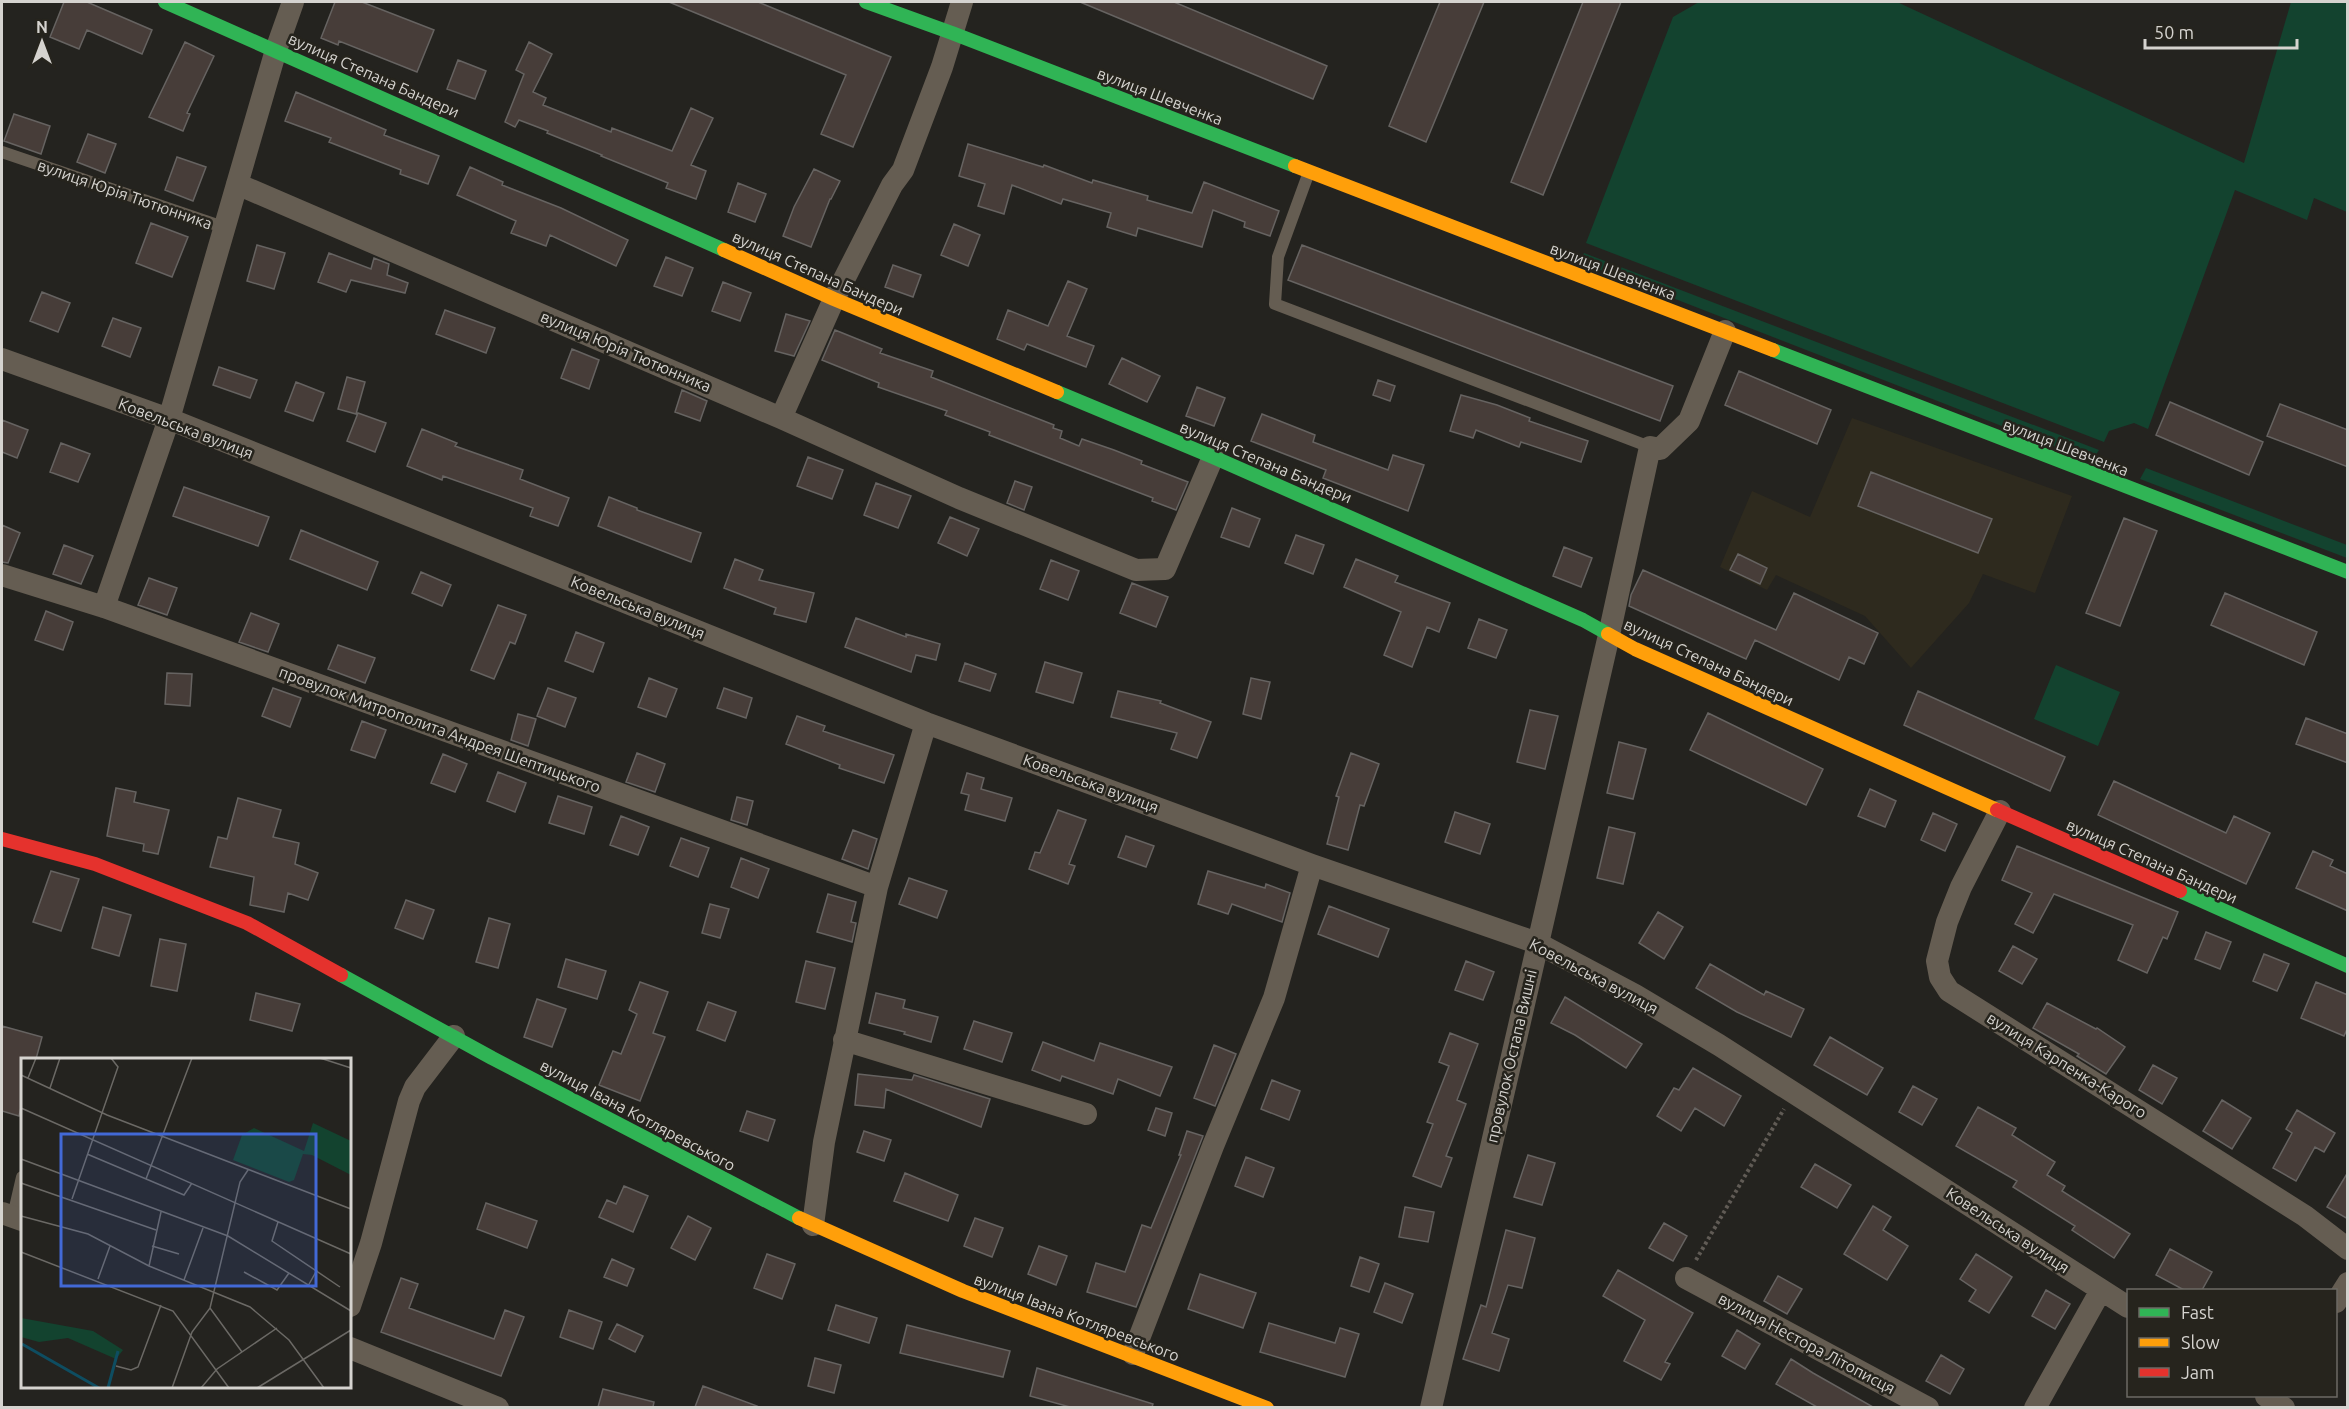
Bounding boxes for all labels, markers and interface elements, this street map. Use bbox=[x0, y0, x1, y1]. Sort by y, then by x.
north arrow bbox=[12, 12, 72, 72]
scale bar bbox=[2145, 12, 2296, 50]
text: N bbox=[36, 18, 48, 36]
text: 50 m bbox=[2154, 22, 2194, 42]
street label: вулиця Степана Бандери bbox=[286, 29, 462, 121]
street label: вулиця Шевченка bbox=[1095, 64, 1225, 128]
street label: вулиця Юрія Тютюнника bbox=[35, 156, 215, 232]
street label: вулиця Степана Бандери bbox=[730, 227, 906, 319]
street label: вулиця Шевченка bbox=[1548, 239, 1678, 303]
street label: вулиця Юрія Тютюнника bbox=[538, 307, 714, 395]
street label: Ковельська вулиця bbox=[116, 394, 256, 462]
street label: вулиця Шевченка bbox=[2001, 415, 2131, 479]
street label: вулиця Степана Бандери bbox=[1177, 418, 1355, 506]
street label: Ковельська вулиця bbox=[568, 572, 708, 642]
street label: вулиця Степана Бандери bbox=[1621, 615, 1797, 709]
street label: провулок Митрополита Андрея Шептицького bbox=[277, 662, 603, 796]
street label: Ковельська вулиця bbox=[1021, 750, 1161, 816]
street label: вулиця Степана Бандери bbox=[2064, 815, 2240, 907]
street label: Ковельська вулиця bbox=[1527, 934, 1661, 1018]
street label: провулок Остапа Вишні bbox=[1482, 968, 1540, 1144]
street label: вулиця Карпенка-Карого bbox=[1984, 1008, 2150, 1122]
street label: вулиця Івана Котляревського bbox=[537, 1056, 739, 1174]
inset map bbox=[21, 1058, 351, 1388]
street label: Ковельська вулиця bbox=[1943, 1183, 2073, 1277]
street label: вулиця Івана Котляревського bbox=[972, 1269, 1182, 1365]
street label: вулиця Нестора Літописця bbox=[1716, 1289, 1898, 1397]
legend bbox=[2127, 1289, 2337, 1397]
text: Fast bbox=[2181, 1302, 2214, 1322]
text: Slow bbox=[2181, 1332, 2220, 1352]
text: Jam bbox=[2181, 1362, 2215, 1382]

